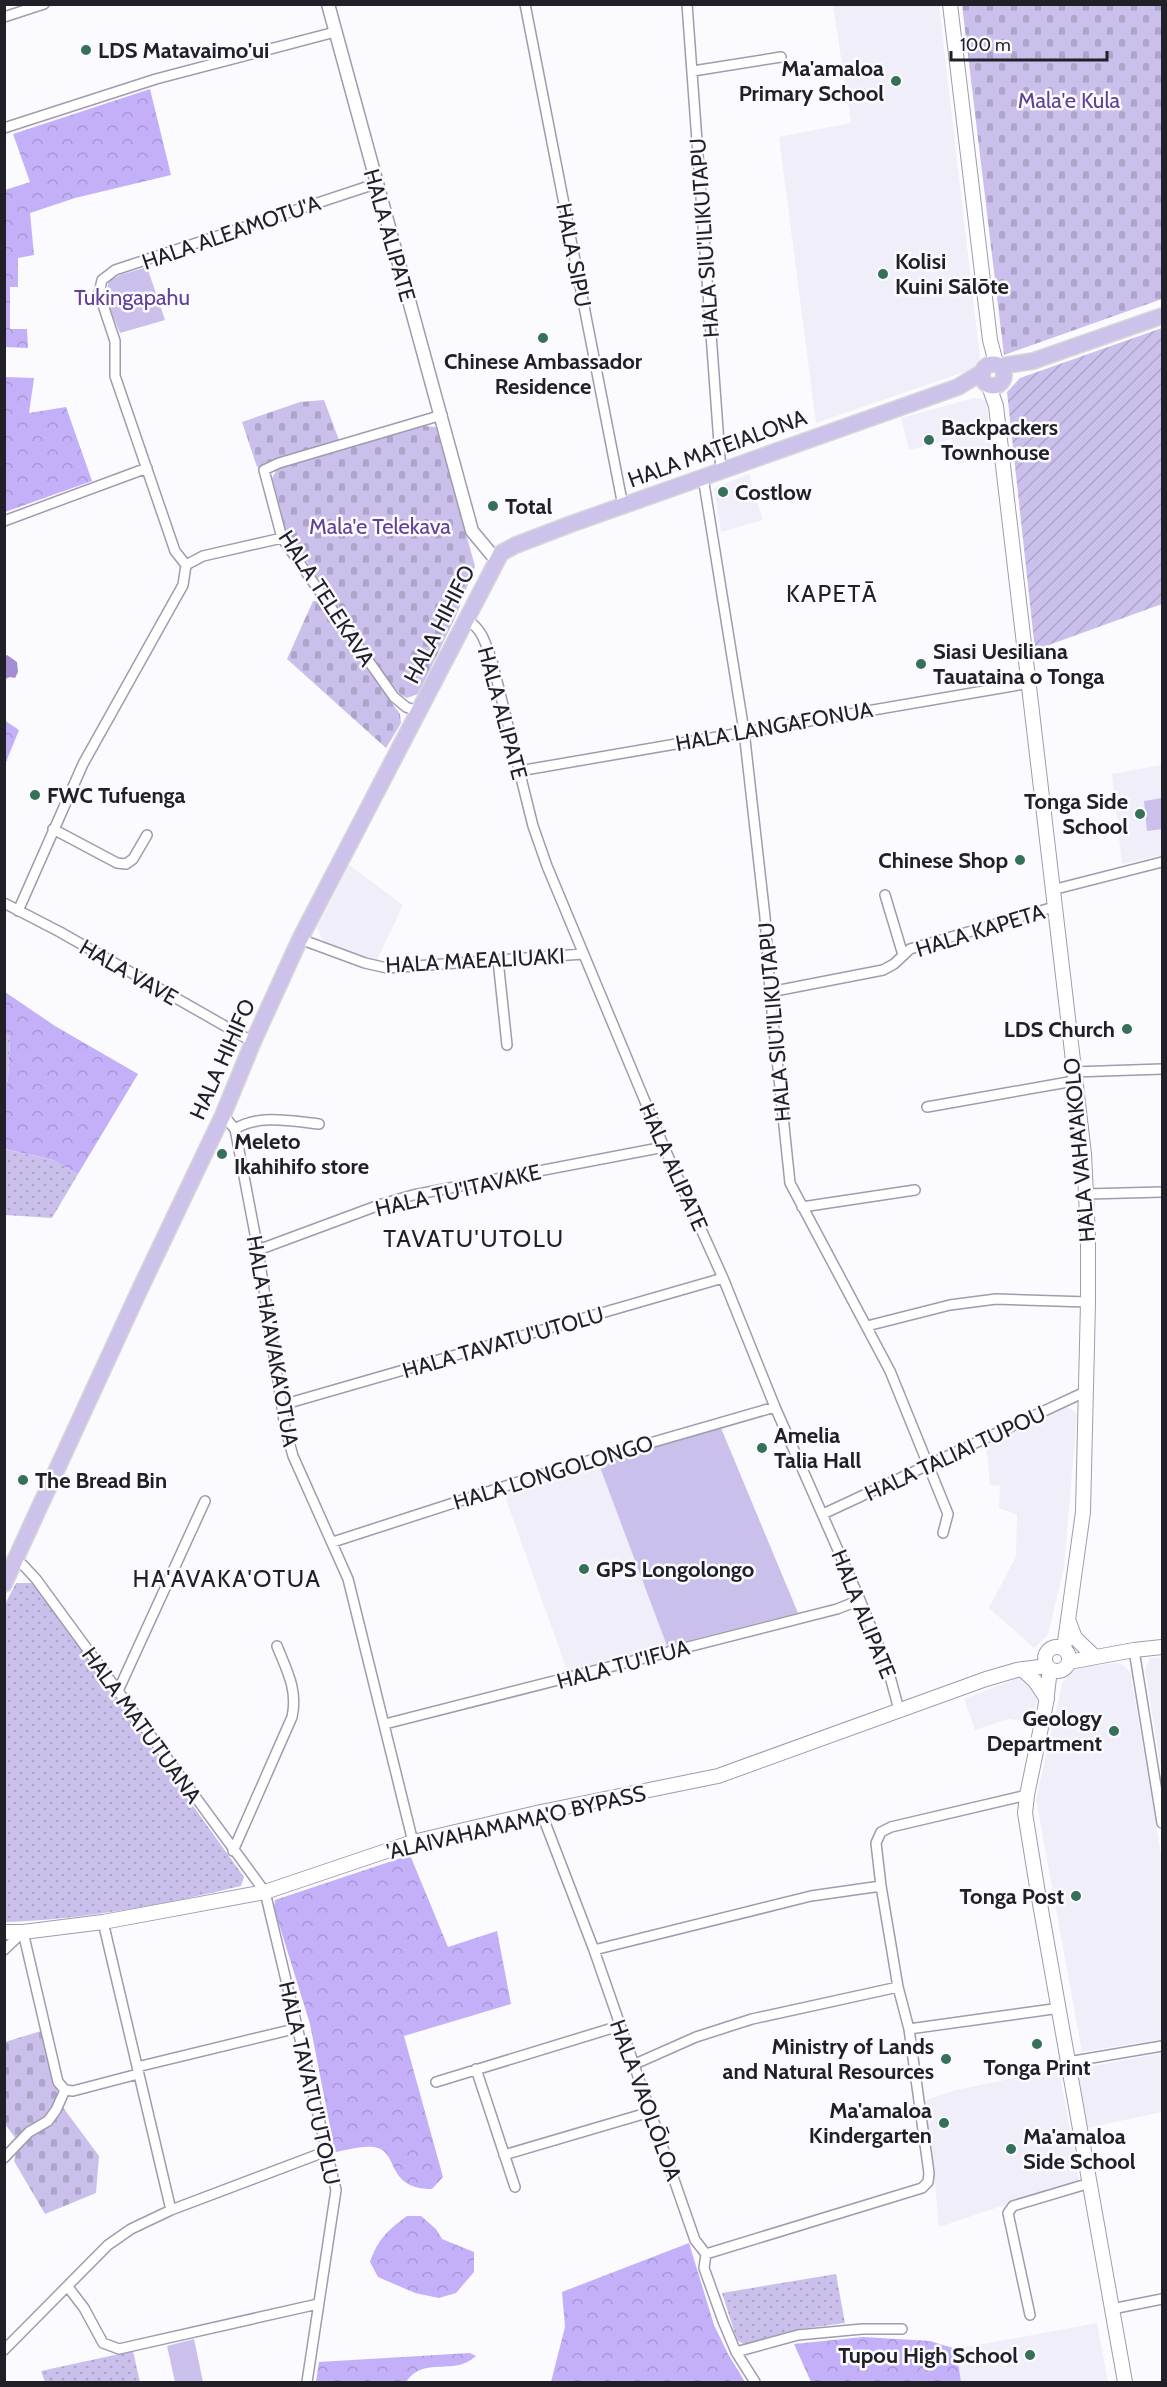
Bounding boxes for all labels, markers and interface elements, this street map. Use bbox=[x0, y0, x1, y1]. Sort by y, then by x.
scale bar bbox=[951, 24, 1107, 62]
text: 100 m bbox=[960, 34, 1011, 56]
place label: LDS Matavaimo'ui bbox=[98, 37, 269, 64]
marker: LDS Matavaimo'ui bbox=[79, 43, 93, 57]
place label: Ma'amaloa Primary School bbox=[739, 55, 884, 107]
marker: Ma'amaloa Primary School bbox=[889, 74, 903, 88]
park label: Mala'e Kula bbox=[1018, 87, 1121, 114]
street label: HALA SIU'ILIKUTAPU bbox=[684, 137, 725, 339]
street label: HALA ALIPATE bbox=[358, 166, 421, 305]
street label: HALA ALEAMOTU'A bbox=[138, 189, 324, 276]
street label: HALA SIPU bbox=[550, 201, 597, 309]
place label: Kolisi Kuini Sālōte bbox=[895, 248, 1009, 300]
marker: Kolisi Kuini Sālōte bbox=[876, 267, 890, 281]
park label: Tukingapahu bbox=[74, 284, 190, 311]
marker: Chinese Ambassador Residence bbox=[536, 331, 550, 345]
place label: Chinese Ambassador Residence bbox=[444, 348, 643, 400]
street label: HALA MATEIALONA bbox=[624, 403, 811, 493]
place label: Backpackers Townhouse bbox=[941, 414, 1058, 466]
marker: Backpackers Townhouse bbox=[922, 433, 936, 447]
place label: Costlow bbox=[735, 479, 812, 506]
marker: Costlow bbox=[716, 485, 730, 499]
place label: Total bbox=[505, 493, 553, 520]
marker: Total bbox=[486, 499, 500, 513]
park label: Mala'e Telekava bbox=[309, 513, 451, 540]
street label: HALA TELEKAVA bbox=[273, 525, 381, 672]
street label: HALA HIHIFO bbox=[398, 561, 481, 688]
district label: KAPETĀ bbox=[786, 579, 878, 608]
place label: Siasi Uesiliana Tauataina o Tonga bbox=[933, 638, 1104, 690]
street label: HALA ALIPATE bbox=[472, 644, 533, 783]
marker: Siasi Uesiliana Tauataina o Tonga bbox=[914, 657, 928, 671]
street label: HALA LANGAFONUA bbox=[673, 696, 875, 757]
place label: FWC Tufuenga bbox=[47, 782, 186, 809]
marker: FWC Tufuenga bbox=[28, 788, 42, 802]
place label: Tonga Side School bbox=[1024, 788, 1128, 840]
marker: Tonga Side School bbox=[1133, 807, 1147, 821]
place label: Chinese Shop bbox=[878, 847, 1008, 874]
marker: Chinese Shop bbox=[1013, 853, 1027, 867]
street label: HALA KAPETA bbox=[912, 898, 1048, 963]
street label: HALA SIU'ILIKUTAPU bbox=[752, 921, 797, 1123]
street label: HALA VAVE bbox=[75, 933, 183, 1011]
street label: HALA MAEALIUAKI bbox=[385, 942, 565, 979]
street label: HALA HIHIFO bbox=[184, 995, 261, 1124]
place label: LDS Church bbox=[1004, 1016, 1115, 1043]
marker: LDS Church bbox=[1120, 1022, 1134, 1036]
street label: HALA VAHA'AKOLO bbox=[1058, 1056, 1101, 1243]
street label: HALA ALIPATE bbox=[633, 1099, 714, 1235]
place label: Meleto Ikahihifo store bbox=[234, 1128, 369, 1180]
marker: Meleto Ikahihifo store bbox=[215, 1147, 229, 1161]
street label: HALA TU'ITAVAKE bbox=[373, 1158, 544, 1223]
district label: TAVATU'UTOLU bbox=[383, 1224, 565, 1253]
street label: HALA HA'AVAKA'OTUA bbox=[241, 1233, 304, 1449]
street label: HALA TAVATU'UTOLU bbox=[399, 1301, 607, 1384]
street label: HALA TALIAI TUPOU bbox=[860, 1400, 1050, 1507]
place label: Amelia Talia Hall bbox=[774, 1422, 862, 1474]
street label: HALA LONGOLONGO bbox=[450, 1429, 657, 1516]
marker: Amelia Talia Hall bbox=[755, 1441, 769, 1455]
place label: The Bread Bin bbox=[35, 1467, 167, 1494]
marker: The Bread Bin bbox=[16, 1473, 30, 1487]
street label: HALA ALIPATE bbox=[825, 1546, 902, 1683]
place label: GPS Longolongo bbox=[596, 1556, 754, 1583]
marker: GPS Longolongo bbox=[577, 1562, 591, 1576]
district label: HA'AVAKA'OTUA bbox=[132, 1564, 322, 1593]
street label: HALA TU'IFUA bbox=[554, 1634, 693, 1695]
street label: HALA MATUTUANA bbox=[76, 1642, 208, 1809]
place label: Geology Department bbox=[987, 1705, 1102, 1757]
marker: Geology Department bbox=[1107, 1724, 1121, 1738]
street label: 'ALAIVAHAMAMA'O BYPASS bbox=[384, 1779, 648, 1865]
place label: Tonga Post bbox=[960, 1883, 1064, 1910]
marker: Tonga Post bbox=[1069, 1889, 1083, 1903]
street label: HALA TAVATU'UTOLU bbox=[273, 1979, 346, 2188]
street label: HALA VAOLŌLOA bbox=[604, 2016, 687, 2185]
place label: Ministry of Lands and Natural Resources bbox=[722, 2033, 934, 2085]
marker: Tonga Print bbox=[1030, 2037, 1044, 2051]
marker: Ministry of Lands and Natural Resources bbox=[939, 2052, 953, 2066]
place label: Tonga Print bbox=[983, 2054, 1091, 2081]
place label: Ma'amaloa Kindergarten bbox=[809, 2097, 932, 2149]
marker: Ma'amaloa Kindergarten bbox=[937, 2116, 951, 2130]
place label: Ma'amaloa Side School bbox=[1023, 2123, 1136, 2175]
marker: Ma'amaloa Side School bbox=[1004, 2142, 1018, 2156]
place label: Tupou High School bbox=[838, 2342, 1018, 2369]
marker: Tupou High School bbox=[1023, 2348, 1037, 2362]

